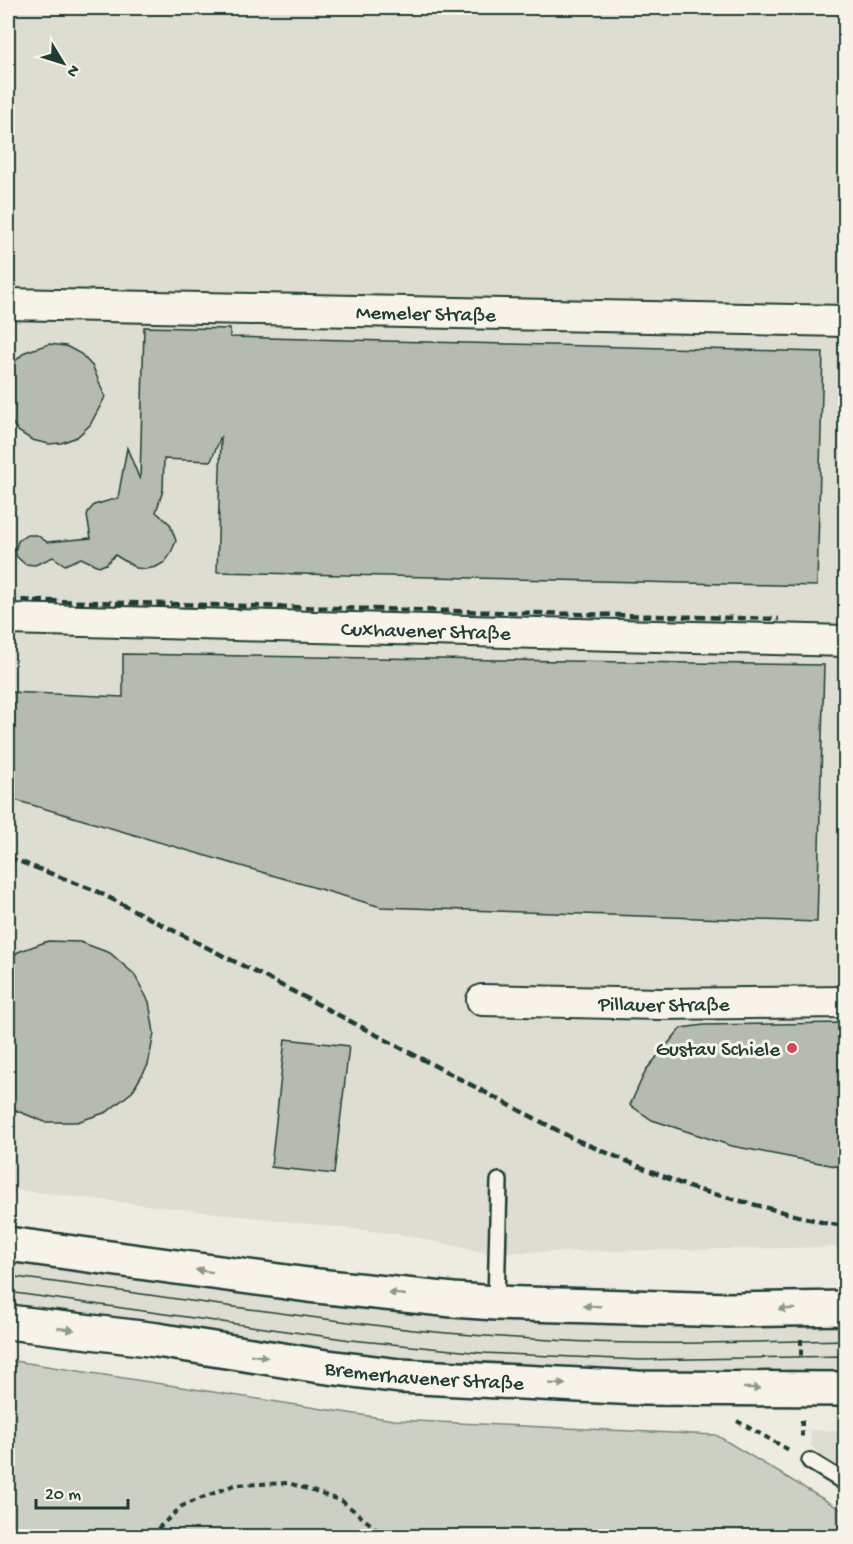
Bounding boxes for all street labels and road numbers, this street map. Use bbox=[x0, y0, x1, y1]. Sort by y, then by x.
street label: Memeler Straße bbox=[356, 302, 497, 330]
street label: Cuxhavener Straße bbox=[341, 619, 512, 648]
street label: Pillauer Straße bbox=[597, 994, 731, 1020]
street label: Bremerhavener Straße bbox=[322, 1358, 525, 1398]

